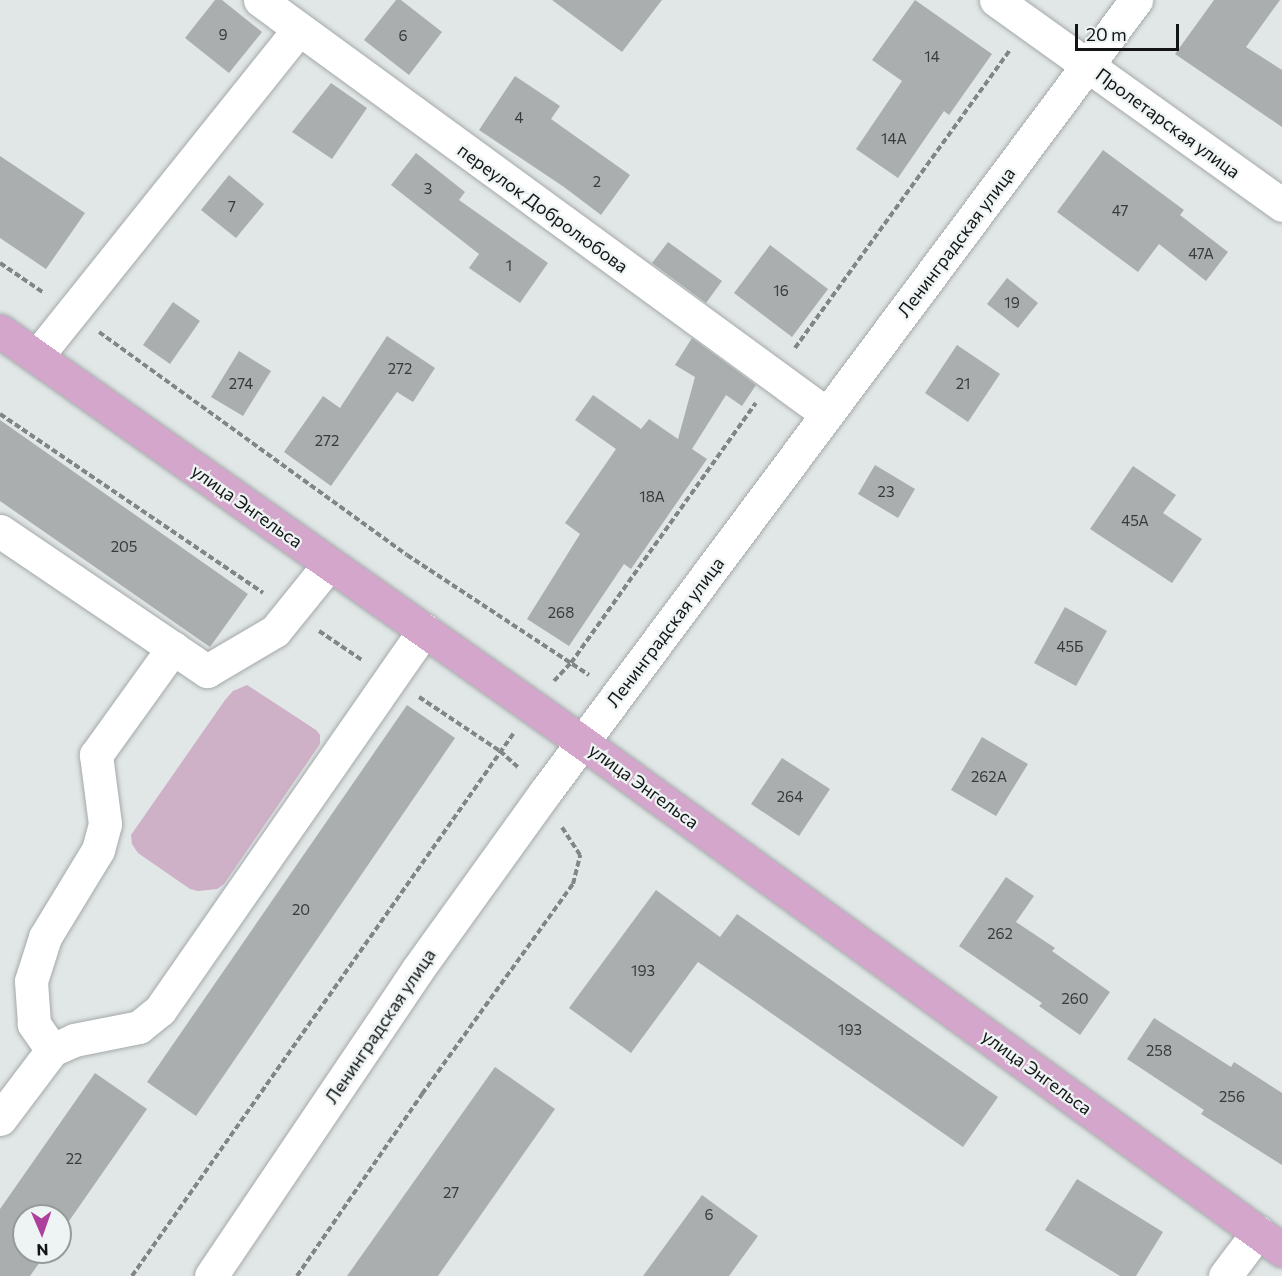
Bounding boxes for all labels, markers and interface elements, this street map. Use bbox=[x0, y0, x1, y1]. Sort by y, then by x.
scale bar bbox=[1078, 12, 1182, 50]
text: 20 m bbox=[1086, 23, 1127, 45]
house number: 9 bbox=[218, 26, 228, 44]
house number: 6 bbox=[398, 27, 408, 45]
house number: 14 bbox=[924, 48, 940, 66]
street label: Пролетарская улица bbox=[1092, 63, 1244, 183]
house number: 4 bbox=[515, 109, 523, 127]
house number: 14А bbox=[881, 130, 907, 148]
street label: переулок Добролюбова bbox=[454, 139, 632, 277]
street label: Ленинградская улица bbox=[893, 163, 1019, 321]
house number: 2 bbox=[593, 173, 601, 191]
house number: 3 bbox=[424, 180, 432, 198]
house number: 7 bbox=[228, 198, 236, 216]
house number: 47 bbox=[1112, 202, 1128, 220]
house number: 47А bbox=[1188, 245, 1214, 263]
house number: 1 bbox=[506, 257, 512, 275]
house number: 16 bbox=[773, 282, 789, 300]
house number: 19 bbox=[1004, 294, 1020, 312]
house number: 272 bbox=[388, 360, 412, 378]
house number: 274 bbox=[229, 375, 253, 393]
house number: 21 bbox=[956, 375, 970, 393]
house number: 272 bbox=[315, 432, 339, 450]
street label: улица Энгельса bbox=[187, 460, 307, 552]
house number: 23 bbox=[878, 483, 894, 501]
house number: 18А bbox=[639, 488, 665, 506]
house number: 45А bbox=[1121, 512, 1149, 530]
house number: 205 bbox=[111, 538, 137, 556]
street label: Ленинградская улица bbox=[602, 553, 728, 711]
house number: 268 bbox=[548, 604, 574, 622]
house number: 45Б bbox=[1056, 638, 1084, 656]
street label: улица Энгельса bbox=[585, 739, 703, 833]
house number: 262А bbox=[971, 768, 1007, 786]
house number: 264 bbox=[777, 788, 803, 806]
house number: 20 bbox=[292, 901, 310, 919]
house number: 262 bbox=[987, 925, 1013, 943]
street label: Ленинградская улица bbox=[320, 944, 440, 1108]
house number: 193 bbox=[631, 962, 655, 980]
house number: 260 bbox=[1061, 990, 1089, 1008]
house number: 193 bbox=[838, 1021, 862, 1039]
street label: улица Энгельса bbox=[978, 1025, 1096, 1119]
house number: 258 bbox=[1146, 1042, 1172, 1060]
house number: 256 bbox=[1219, 1088, 1245, 1106]
house number: 22 bbox=[66, 1150, 82, 1168]
house number: 27 bbox=[443, 1184, 459, 1202]
north arrow bbox=[12, 1204, 72, 1264]
house number: 6 bbox=[704, 1206, 714, 1224]
text: N bbox=[36, 1241, 49, 1260]

